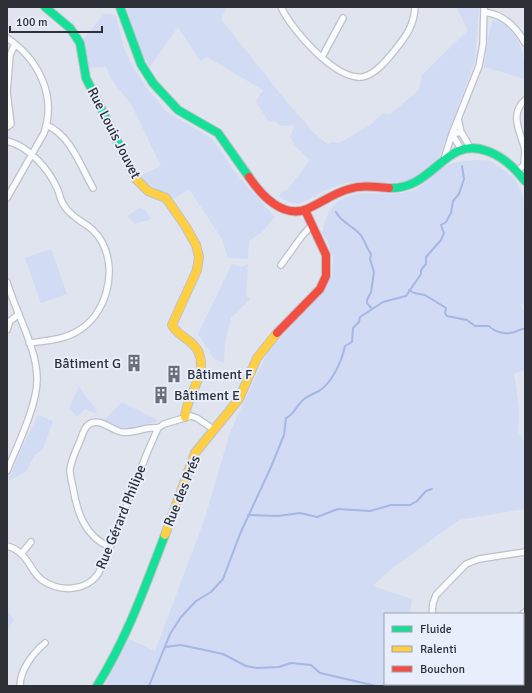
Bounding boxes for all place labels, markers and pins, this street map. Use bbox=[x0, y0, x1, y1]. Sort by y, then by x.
building icon: Bâtiment G bbox=[124, 353, 144, 373]
place label: Bâtiment G bbox=[54, 355, 121, 372]
building icon: Bâtiment F bbox=[164, 364, 184, 384]
place label: Bâtiment F bbox=[187, 366, 252, 383]
building icon: Bâtiment E bbox=[151, 385, 171, 405]
place label: Bâtiment E bbox=[174, 387, 240, 404]

